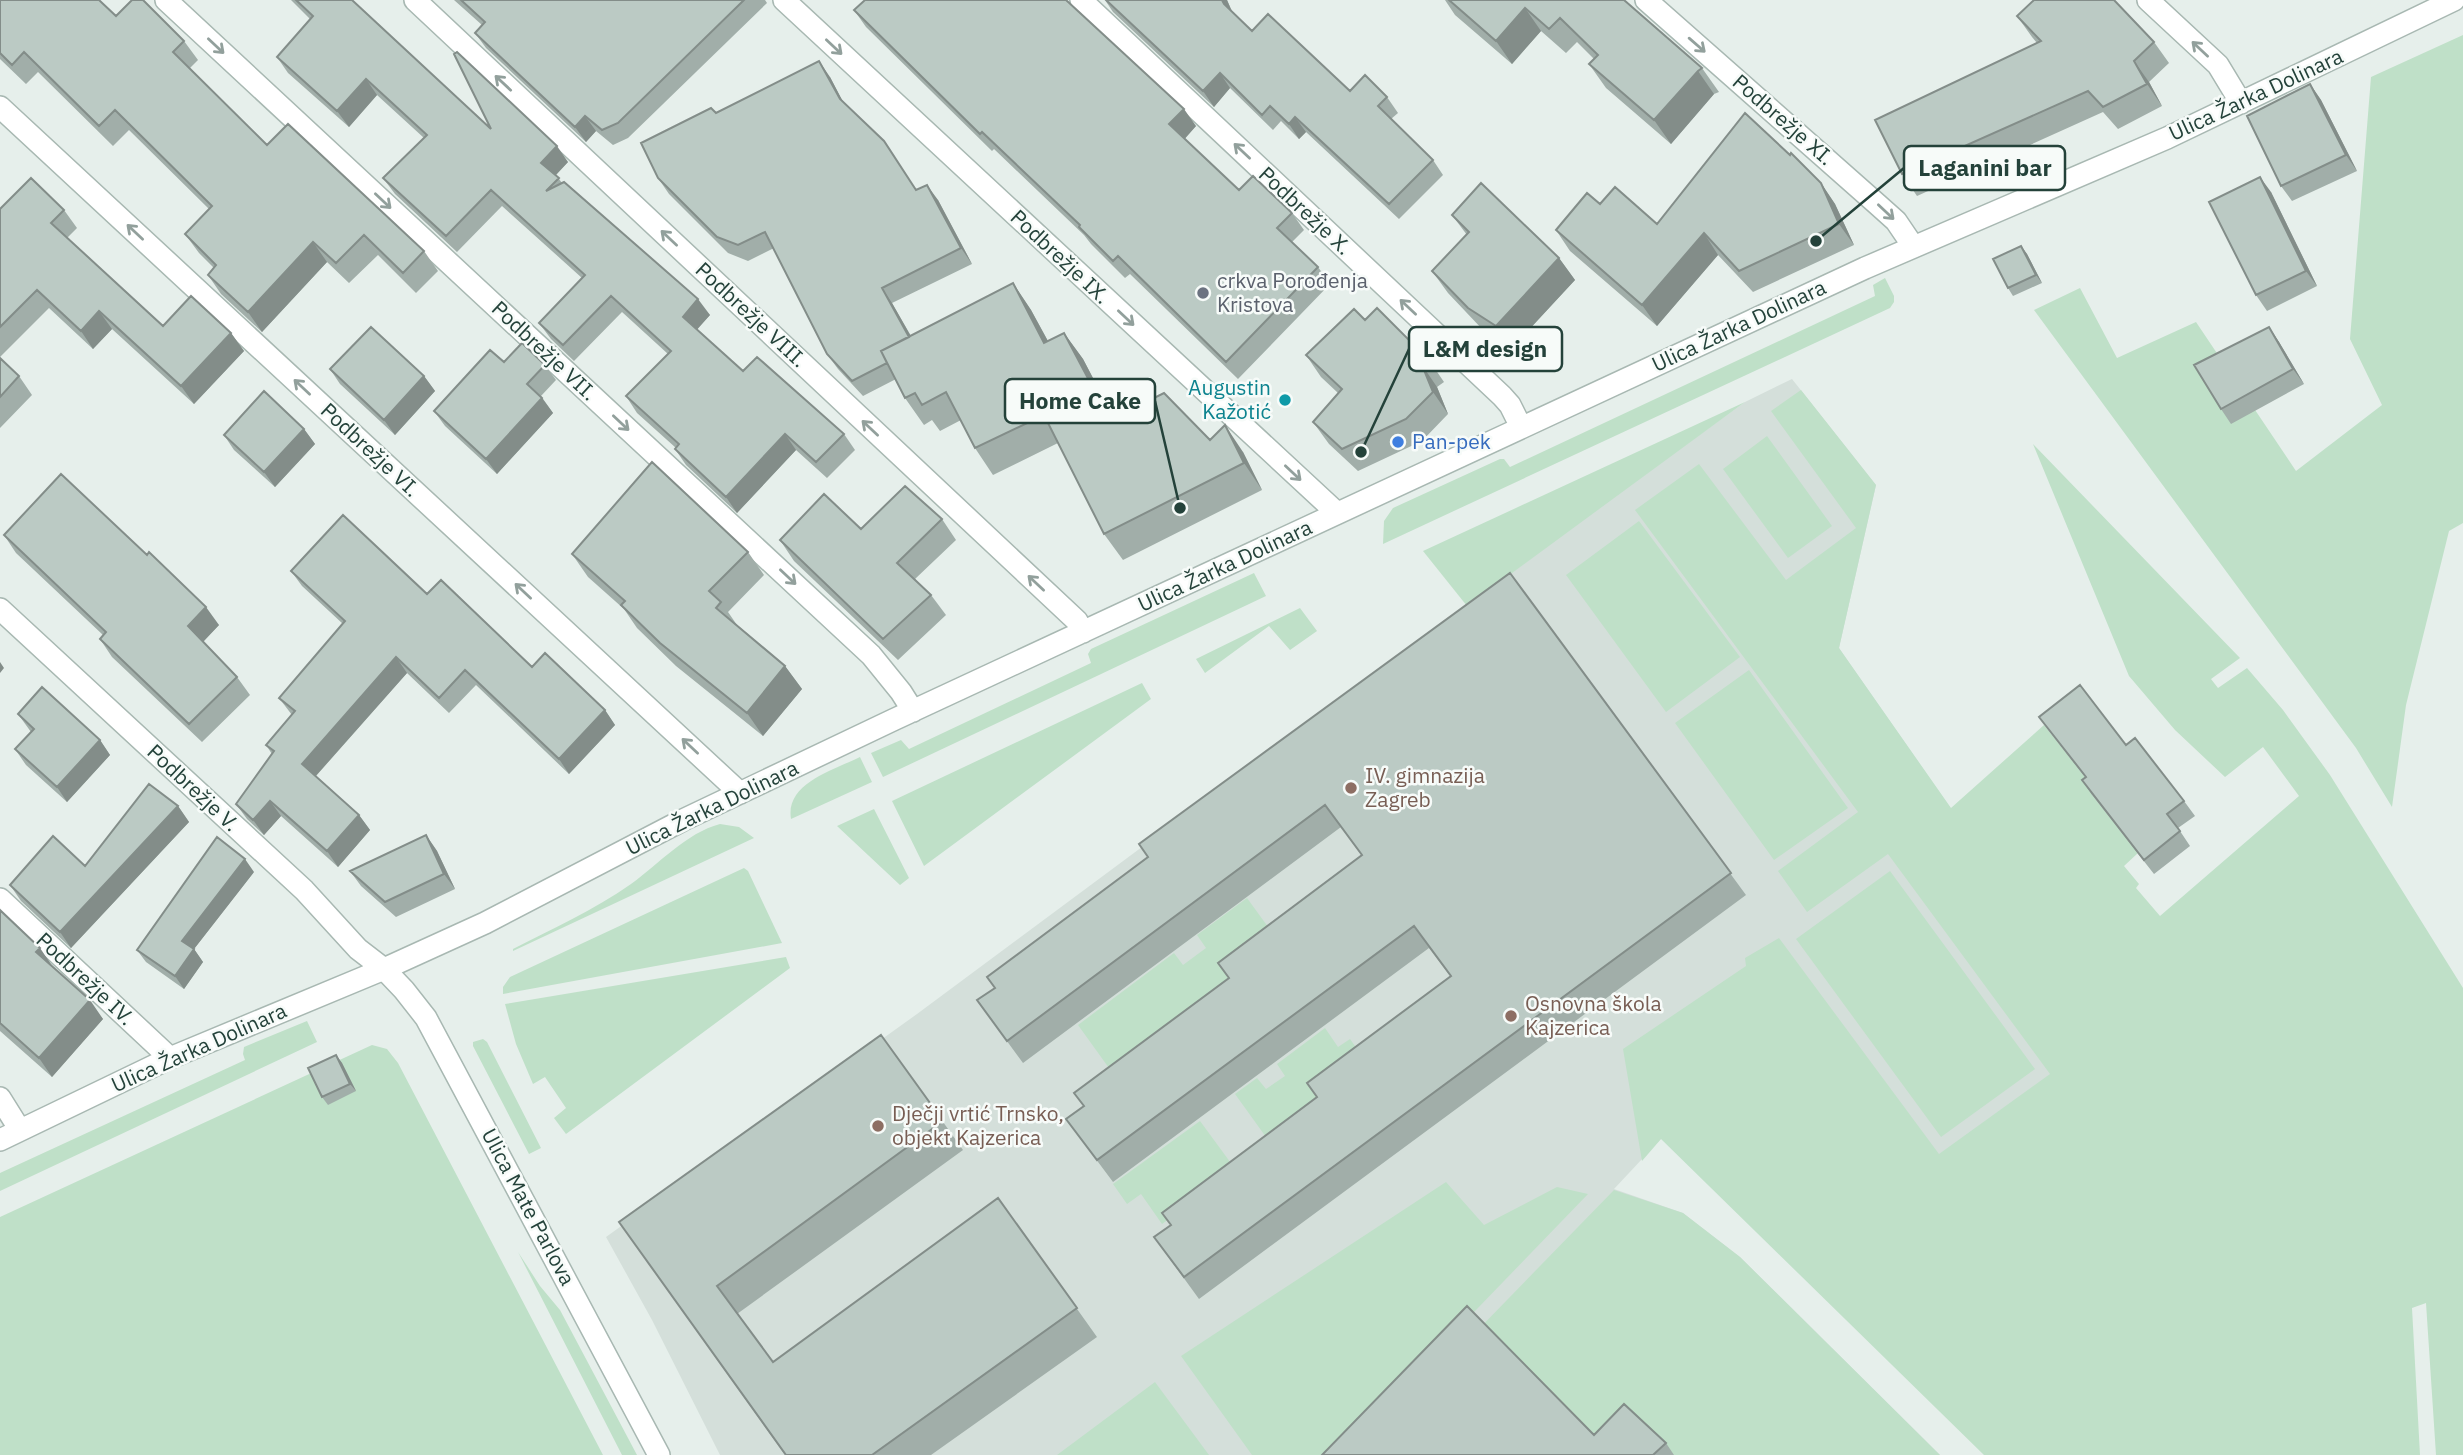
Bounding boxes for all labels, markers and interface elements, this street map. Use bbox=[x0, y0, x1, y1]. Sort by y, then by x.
one-way arrow bbox=[1688, 37, 1706, 53]
one-way arrow bbox=[207, 38, 224, 55]
one-way arrow bbox=[825, 38, 842, 55]
street label: Ulica Žarka Dolinara bbox=[2164, 41, 2347, 147]
one-way arrow bbox=[2191, 41, 2209, 57]
street label: Podbrežje XI. bbox=[1727, 67, 1840, 171]
one-way arrow bbox=[495, 74, 512, 91]
one-way arrow bbox=[1234, 143, 1251, 160]
callout: Laganini bar bbox=[1904, 146, 2065, 190]
text: Laganini bar bbox=[1918, 152, 2052, 182]
street label: Podbrežje X. bbox=[1253, 160, 1358, 261]
one-way arrow bbox=[374, 193, 391, 210]
street label: Podbrežje IX. bbox=[1005, 203, 1116, 310]
one-way arrow bbox=[1877, 204, 1894, 221]
one-way arrow bbox=[127, 224, 144, 241]
one-way arrow bbox=[661, 230, 678, 247]
street label: Podbrežje VIII. bbox=[690, 255, 813, 373]
place label: crkva Porođenja Kristova bbox=[1217, 266, 1368, 318]
street label: Ulica Žarka Dolinara bbox=[1647, 272, 1830, 378]
marker: crkva Porođenja Kristova bbox=[1195, 285, 1211, 301]
street label: Podbrežje VII. bbox=[486, 294, 603, 406]
one-way arrow bbox=[1399, 299, 1416, 316]
one-way arrow bbox=[1117, 310, 1134, 327]
callout: L&M design bbox=[1409, 327, 1562, 371]
text: L&M design bbox=[1423, 333, 1547, 363]
place label: Augustin Kažotić bbox=[1188, 373, 1271, 425]
one-way arrow bbox=[293, 379, 311, 395]
callout: Home Cake bbox=[1005, 379, 1155, 423]
text: Home Cake bbox=[1019, 385, 1141, 415]
marker: Augustin Kažotić bbox=[1277, 392, 1293, 408]
street label: Podbrežje VI. bbox=[315, 396, 426, 502]
one-way arrow bbox=[612, 414, 629, 431]
one-way arrow bbox=[862, 419, 879, 436]
place label: Pan-pek bbox=[1412, 427, 1491, 455]
marker: Pan-pek bbox=[1390, 434, 1406, 450]
one-way arrow bbox=[1284, 465, 1301, 482]
street label: Ulica Žarka Dolinara bbox=[1133, 512, 1316, 618]
one-way arrow bbox=[779, 569, 796, 586]
one-way arrow bbox=[1028, 575, 1045, 592]
one-way arrow bbox=[515, 583, 532, 600]
street label: Podbrežje V. bbox=[142, 737, 246, 837]
one-way arrow bbox=[681, 738, 699, 754]
street label: Ulica Žarka Dolinara bbox=[621, 753, 803, 861]
place label: IV. gimnazija Zagreb bbox=[1365, 761, 1485, 813]
marker: IV. gimnazija Zagreb bbox=[1343, 780, 1359, 796]
street label: Podbrežje IV. bbox=[31, 926, 141, 1031]
place label: Osnovna škola Kajzerica bbox=[1525, 989, 1662, 1041]
street label: Ulica Žarka Dolinara bbox=[107, 996, 291, 1098]
marker: Osnovna škola Kajzerica bbox=[1503, 1008, 1519, 1024]
place label: Dječji vrtić Trnsko, objekt Kajzerica bbox=[892, 1099, 1064, 1151]
marker: Dječji vrtić Trnsko, objekt Kajzerica bbox=[870, 1118, 886, 1134]
street label: Ulica Mate Parlova bbox=[476, 1123, 582, 1290]

